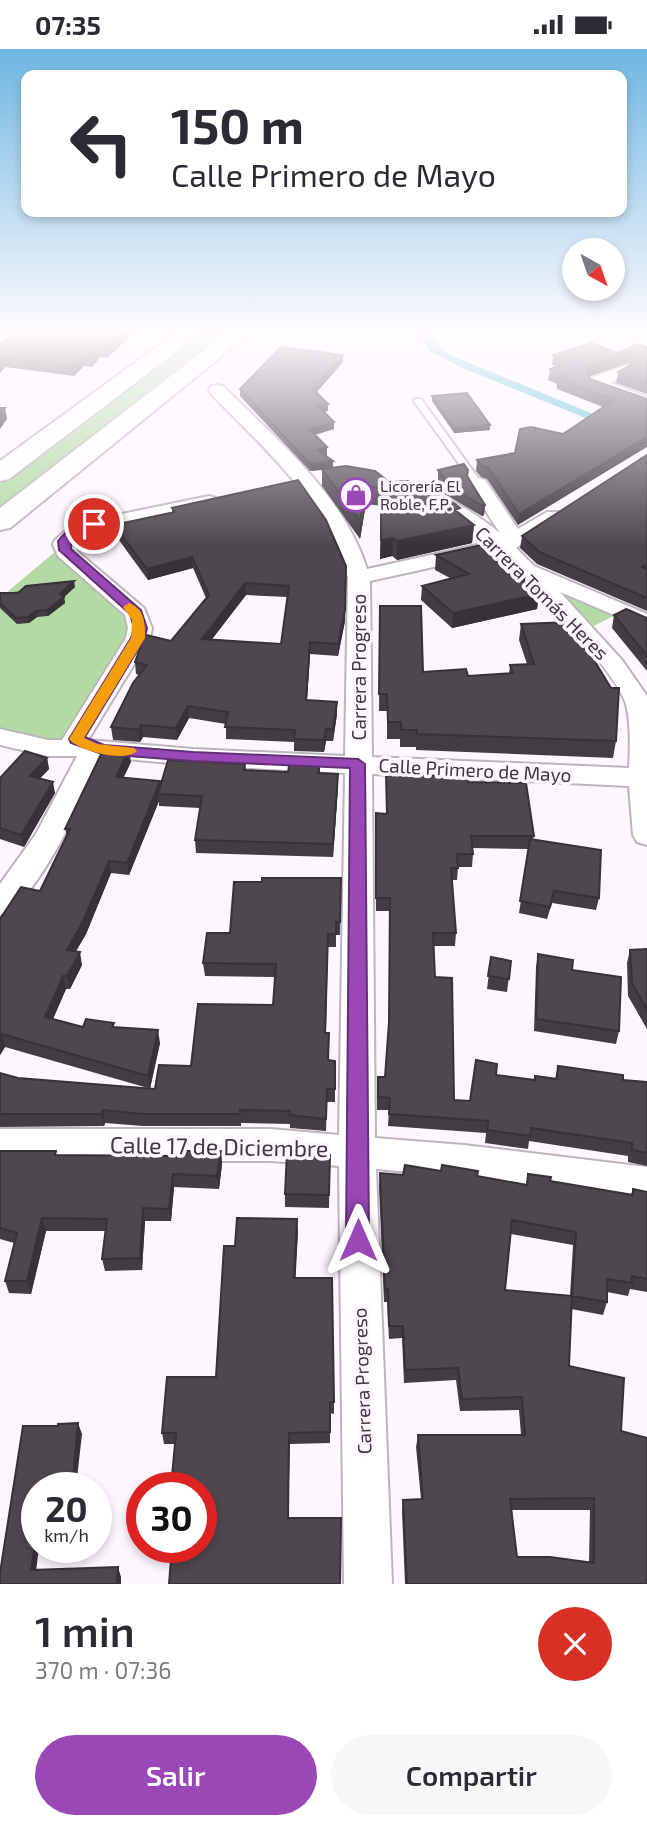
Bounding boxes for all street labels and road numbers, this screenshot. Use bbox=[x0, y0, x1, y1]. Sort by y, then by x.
street label: Carrera Tomás Heres bbox=[471, 521, 614, 664]
street label: Carrera Progreso bbox=[347, 594, 370, 740]
street label: Calle Primero de Mayo bbox=[378, 753, 572, 786]
street label: Calle 17 de Diciembre bbox=[110, 1130, 328, 1162]
street label: Carrera Progreso bbox=[347, 1307, 376, 1455]

